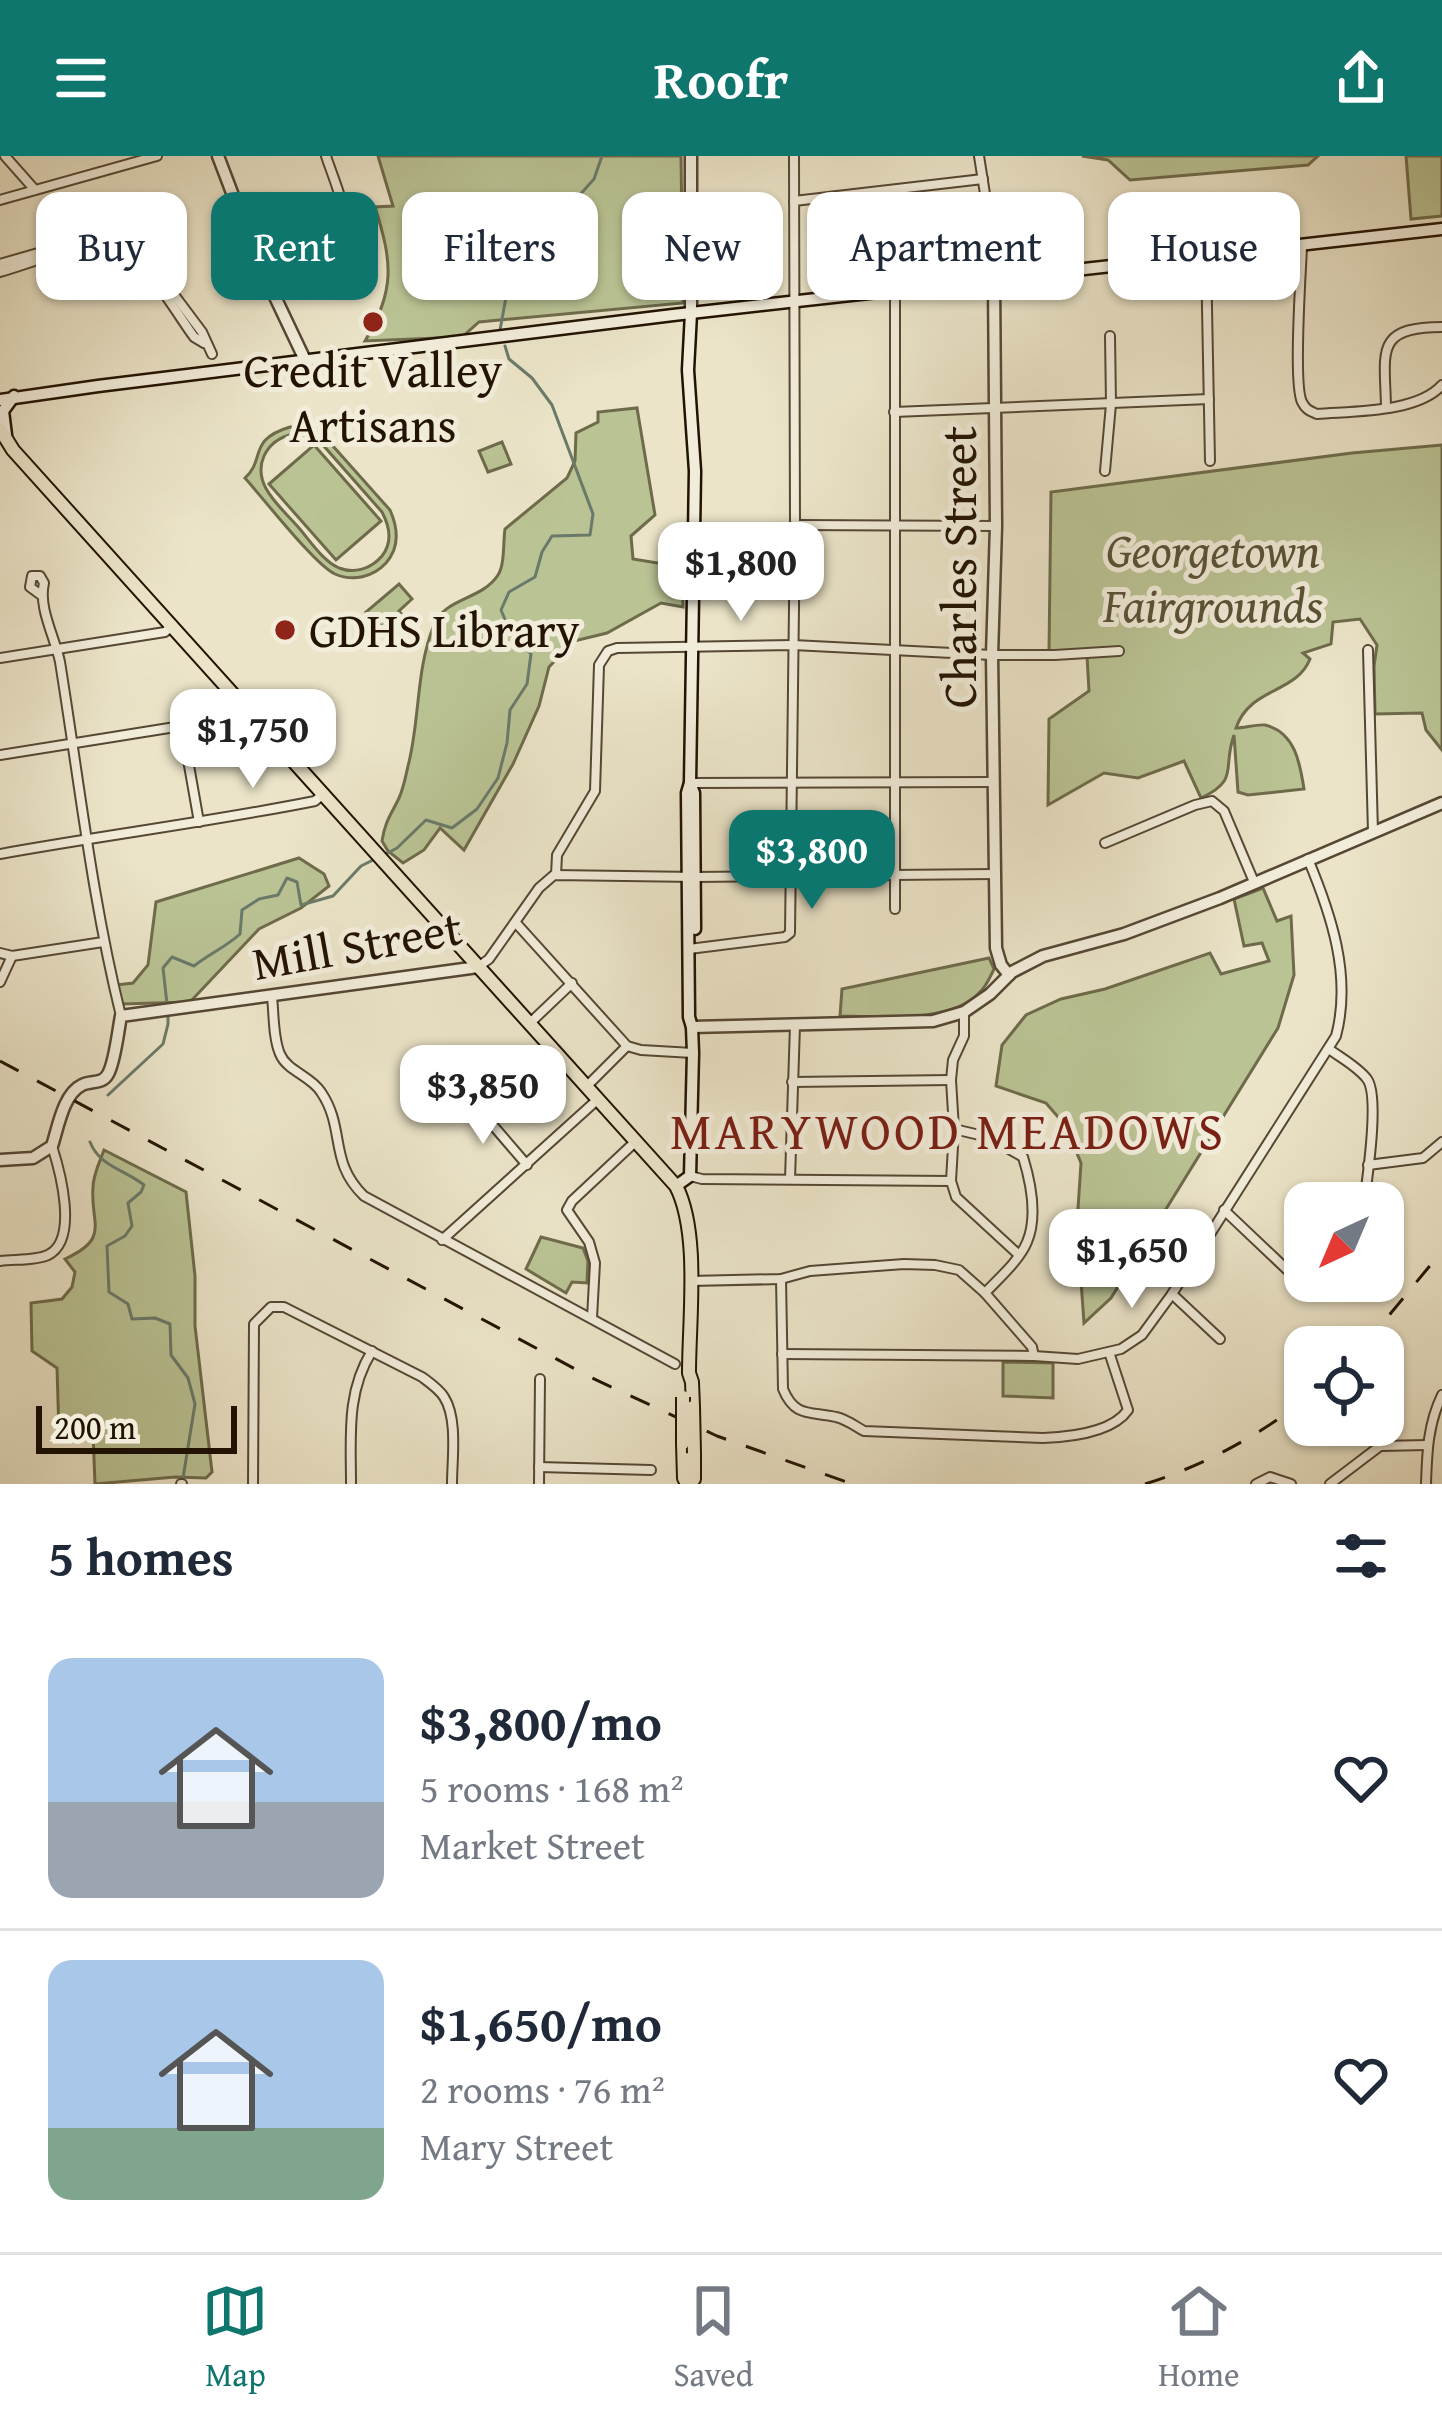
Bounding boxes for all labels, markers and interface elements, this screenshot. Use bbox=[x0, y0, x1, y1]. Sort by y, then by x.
text: Roofr bbox=[654, 39, 788, 118]
icon: menu bbox=[48, 45, 114, 111]
icon: share bbox=[1328, 45, 1394, 111]
chip: Buy bbox=[36, 192, 187, 300]
chip: Rent bbox=[211, 192, 378, 300]
chip: Filters bbox=[402, 192, 598, 300]
chip: New bbox=[622, 192, 783, 300]
chip: Apartment bbox=[807, 192, 1084, 300]
chip: House bbox=[1108, 192, 1300, 300]
marker: Credit Valley Artisans bbox=[360, 309, 386, 335]
place label: Credit Valley Artisans bbox=[244, 334, 503, 460]
street label: Charles Street bbox=[923, 426, 994, 708]
park label: Georgetown Fairgrounds bbox=[1102, 514, 1324, 640]
pin: $1,800 bbox=[643, 522, 839, 624]
text: $1,800 bbox=[685, 532, 797, 589]
place label: GDHS Library bbox=[309, 594, 580, 665]
marker: GDHS Library bbox=[272, 617, 298, 643]
pin: $1,750 bbox=[155, 689, 351, 791]
text: $1,750 bbox=[197, 699, 309, 756]
pin: $3,800 bbox=[714, 810, 910, 912]
text: $3,800 bbox=[756, 820, 868, 877]
street label: Mill Street bbox=[246, 891, 467, 998]
pin: $3,850 bbox=[385, 1045, 581, 1147]
text: $3,850 bbox=[427, 1055, 539, 1112]
district label: MARYWOOD MEADOWS bbox=[670, 1093, 1226, 1168]
north arrow bbox=[1284, 1182, 1404, 1302]
map controls bbox=[1284, 1182, 1404, 1446]
pin: $1,650 bbox=[1034, 1209, 1230, 1311]
text: $1,650 bbox=[1076, 1219, 1188, 1276]
button: locate bbox=[1284, 1326, 1404, 1446]
scale bar bbox=[36, 1400, 237, 1453]
text: 200 m bbox=[54, 1403, 136, 1451]
text: 5 homes bbox=[48, 1519, 234, 1594]
icon: filters bbox=[1328, 1523, 1394, 1589]
text: $3,800/mo bbox=[420, 1684, 662, 1759]
icon: home bbox=[144, 1706, 288, 1850]
icon: heart bbox=[1328, 1745, 1394, 1811]
text: 5 rooms · 168 m² bbox=[420, 1759, 684, 1816]
text: Market Street bbox=[420, 1816, 645, 1873]
text: $1,650/mo bbox=[420, 1985, 662, 2060]
icon: home bbox=[144, 2008, 288, 2152]
icon: heart bbox=[1328, 2047, 1394, 2113]
text: 2 rooms · 76 m² bbox=[420, 2060, 665, 2117]
text: Mary Street bbox=[420, 2117, 613, 2174]
tab: Map bbox=[202, 2278, 268, 2398]
tab: Saved bbox=[673, 2278, 753, 2398]
tab: Home bbox=[1158, 2278, 1240, 2398]

